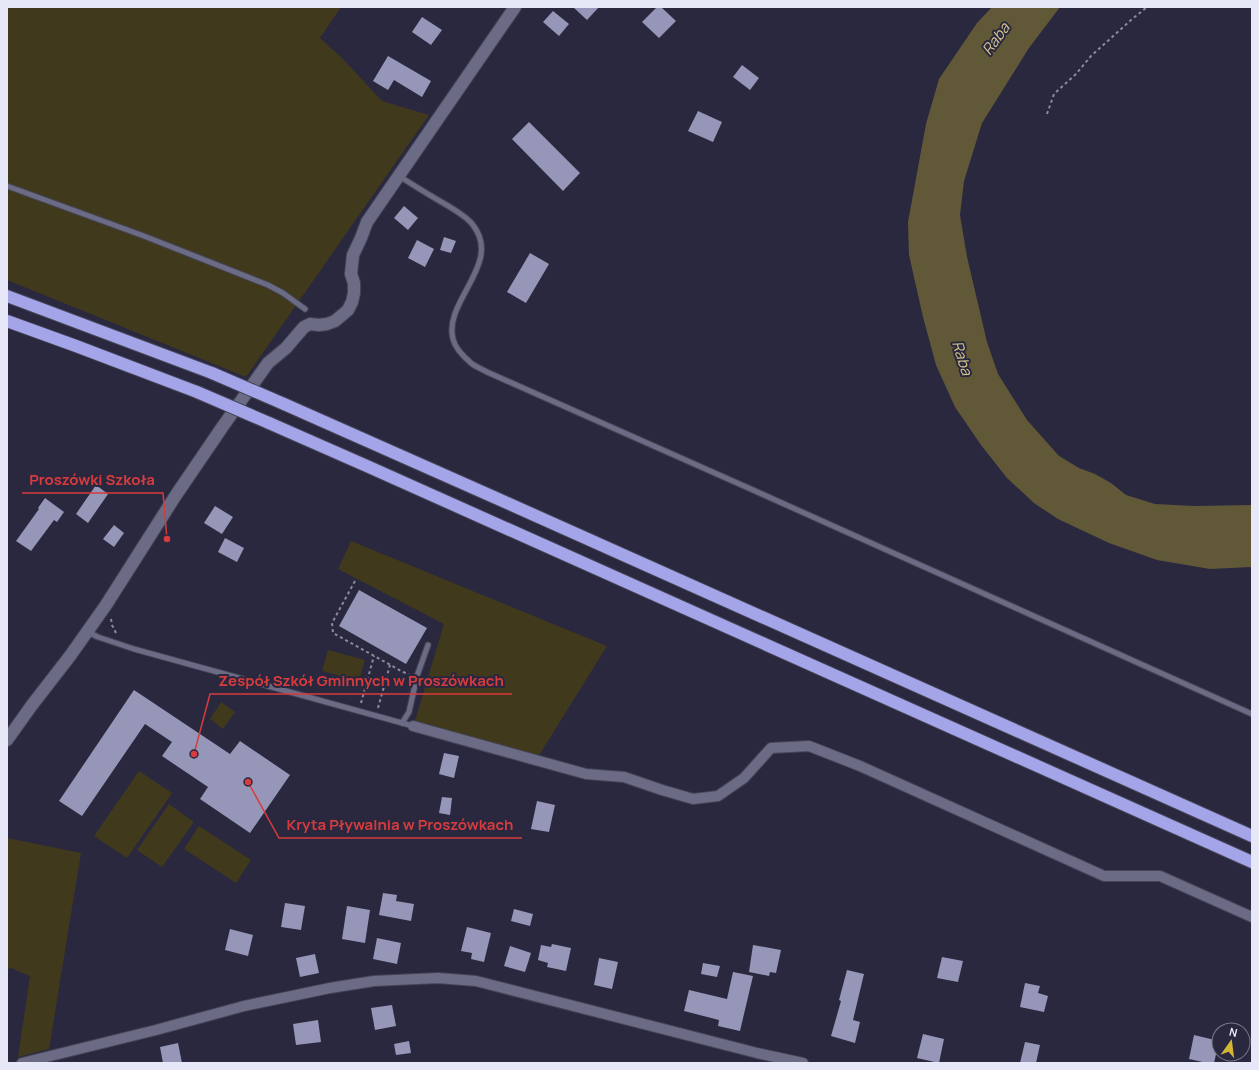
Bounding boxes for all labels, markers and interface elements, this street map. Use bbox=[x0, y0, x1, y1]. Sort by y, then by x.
water label: Raba bbox=[977, 18, 1015, 59]
water label: Raba bbox=[947, 338, 978, 378]
callout: Proszówki Szkoła bbox=[22, 466, 163, 493]
text: Proszówki Szkoła bbox=[29, 469, 155, 490]
callout: Zespół Szkół Gminnych w Proszówkach bbox=[210, 667, 512, 694]
text: Zespół Szkół Gminnych w Proszówkach bbox=[218, 670, 504, 691]
callout: Kryta Pływalnia w Proszówkach bbox=[279, 811, 522, 838]
text: Kryta Pływalnia w Proszówkach bbox=[287, 814, 513, 835]
north arrow bbox=[1211, 1022, 1251, 1062]
text: N bbox=[1228, 1024, 1239, 1040]

